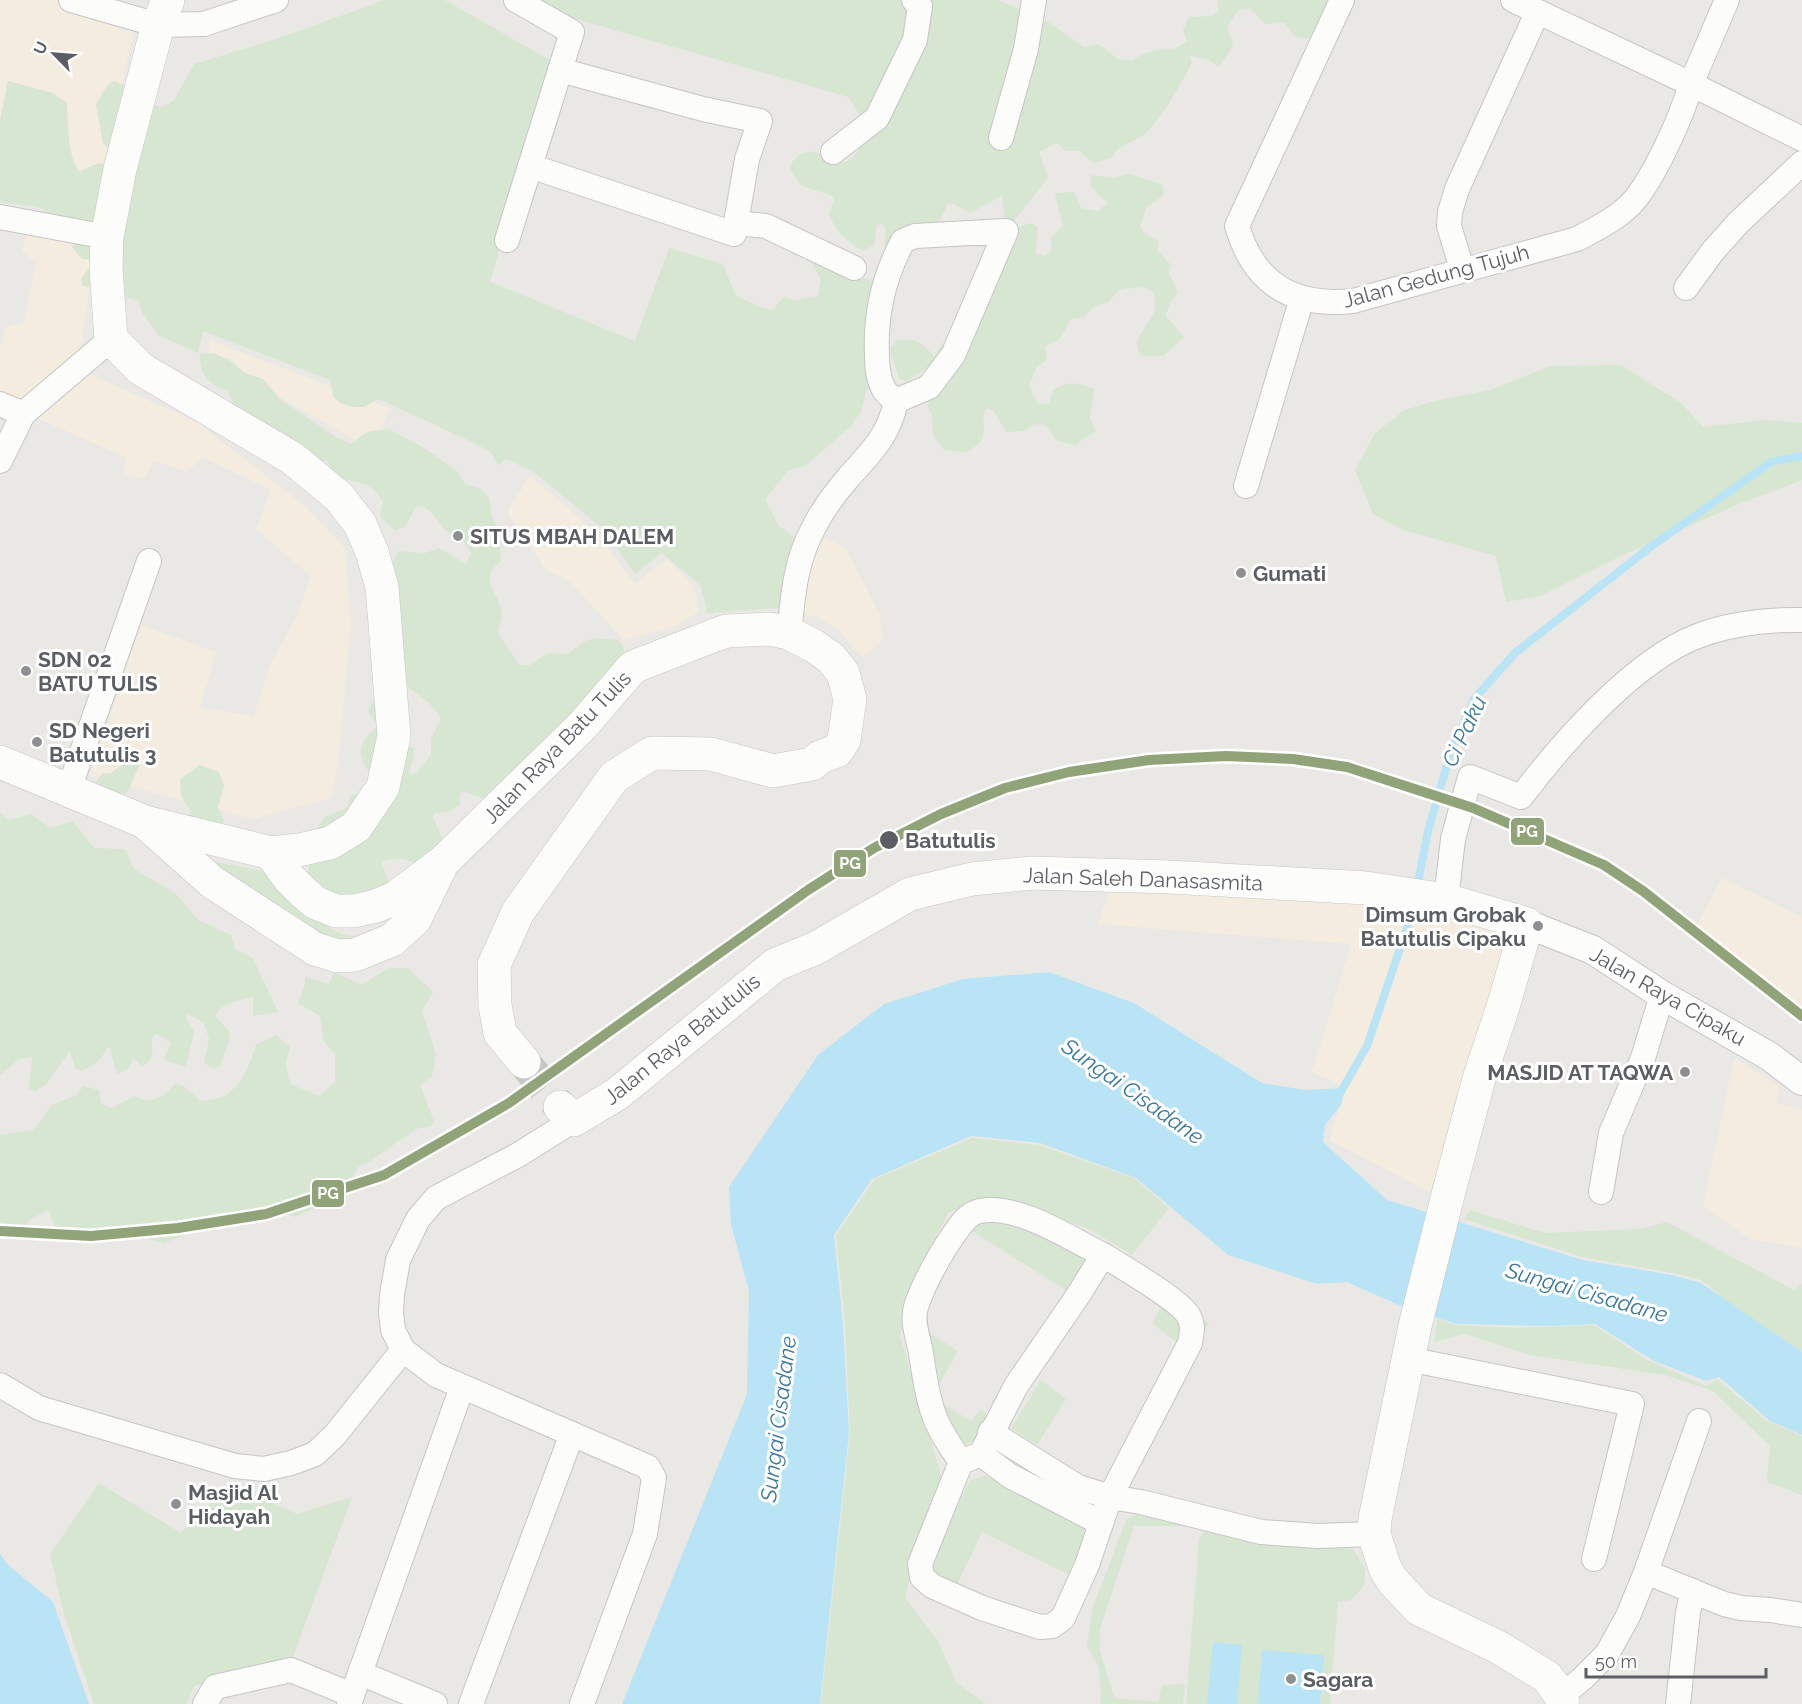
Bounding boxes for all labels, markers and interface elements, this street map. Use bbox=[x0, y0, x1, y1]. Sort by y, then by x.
north arrow bbox=[24, 24, 84, 84]
text: U bbox=[30, 38, 52, 57]
street label: Jalan Gedung Tujuh bbox=[1340, 239, 1532, 313]
place label: SITUS MBAH DALEM bbox=[470, 524, 674, 549]
marker: SITUS MBAH DALEM bbox=[451, 529, 465, 543]
place label: Gumati bbox=[1253, 561, 1326, 586]
marker: Gumati bbox=[1234, 566, 1248, 580]
place label: SDN 02 BATU TULIS bbox=[38, 647, 158, 696]
marker: SDN 02 BATU TULIS bbox=[19, 664, 33, 678]
street label: Jalan Raya Batu Tulis bbox=[478, 666, 636, 828]
water label: Ci Paku bbox=[1436, 691, 1492, 771]
place label: SD Negeri Batutulis 3 bbox=[49, 718, 156, 767]
marker: SD Negeri Batutulis 3 bbox=[30, 735, 44, 749]
line badge: PG bbox=[1510, 817, 1545, 846]
text: PG bbox=[1516, 822, 1538, 841]
place label: Batutulis bbox=[905, 828, 996, 853]
marker: Batutulis bbox=[878, 829, 900, 851]
line badge: PG bbox=[833, 849, 867, 878]
text: PG bbox=[839, 854, 861, 873]
street label: Jalan Saleh Danasasmita bbox=[1023, 862, 1263, 896]
place label: Dimsum Grobak Batutulis Cipaku bbox=[1360, 902, 1526, 951]
marker: Dimsum Grobak Batutulis Cipaku bbox=[1531, 919, 1545, 933]
street label: Jalan Raya Cipaku bbox=[1586, 941, 1750, 1051]
street label: Jalan Raya Batutulis bbox=[599, 968, 765, 1110]
water label: Sungai Cisadane bbox=[1056, 1032, 1209, 1150]
place label: MASJID AT TAQWA bbox=[1487, 1060, 1674, 1085]
marker: MASJID AT TAQWA bbox=[1678, 1065, 1692, 1079]
line badge: PG bbox=[311, 1179, 345, 1208]
text: PG bbox=[317, 1184, 339, 1203]
water label: Sungai Cisadane bbox=[1502, 1256, 1671, 1328]
water label: Sungai Cisadane bbox=[755, 1334, 801, 1504]
place label: Masjid Al Hidayah bbox=[188, 1480, 278, 1529]
marker: Masjid Al Hidayah bbox=[169, 1497, 183, 1511]
scale bar bbox=[1586, 1641, 1766, 1679]
text: 50 m bbox=[1595, 1651, 1637, 1672]
place label: Sagara bbox=[1303, 1667, 1373, 1692]
marker: Sagara bbox=[1284, 1672, 1298, 1686]

